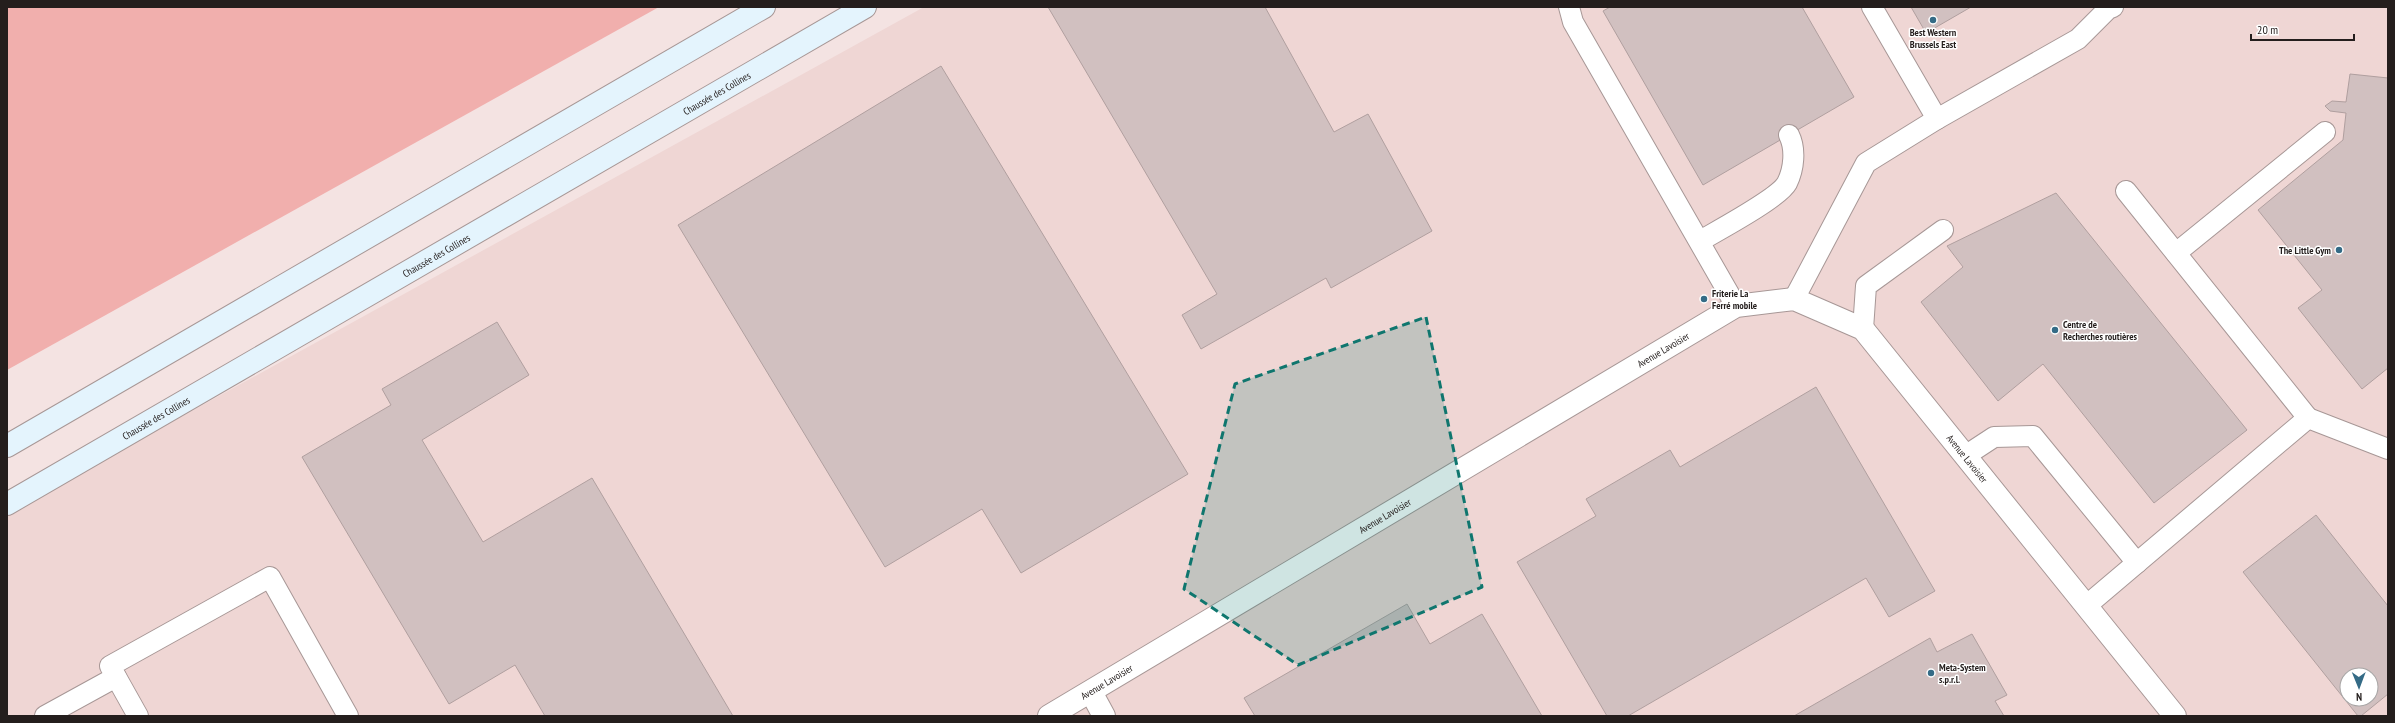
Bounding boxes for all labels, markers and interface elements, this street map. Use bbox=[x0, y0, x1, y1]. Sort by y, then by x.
marker: Best Western Brussels East bbox=[1928, 15, 1938, 25]
scale bar bbox=[2251, 16, 2354, 42]
text: 20 m bbox=[2257, 22, 2278, 37]
place label: Best Western Brussels East bbox=[1910, 26, 1957, 51]
street label: Chaussée des Collines bbox=[680, 68, 753, 118]
street label: Chaussée des Collines bbox=[400, 230, 473, 280]
place label: The Little Gym bbox=[2279, 244, 2331, 257]
marker: The Little Gym bbox=[2334, 245, 2344, 255]
place label: Friterie La Ferré mobile bbox=[1712, 287, 1757, 312]
marker: Friterie La Ferré mobile bbox=[1699, 294, 1709, 304]
place label: Centre de Recherches routières bbox=[2063, 318, 2137, 343]
marker: Centre de Recherches routières bbox=[2050, 325, 2060, 335]
street label: Avenue Lavoisier bbox=[1635, 329, 1692, 370]
street label: Chaussée des Collines bbox=[120, 393, 192, 442]
street label: Avenue Lavoisier bbox=[1944, 432, 1991, 485]
street label: Avenue Lavoisier bbox=[1356, 495, 1413, 536]
street label: Avenue Lavoisier bbox=[1078, 661, 1135, 702]
place label: Meta-System s.p.r.l. bbox=[1939, 661, 1986, 686]
north arrow bbox=[2339, 667, 2379, 707]
marker: Meta-System s.p.r.l. bbox=[1926, 668, 1936, 678]
text: N bbox=[2356, 690, 2362, 704]

